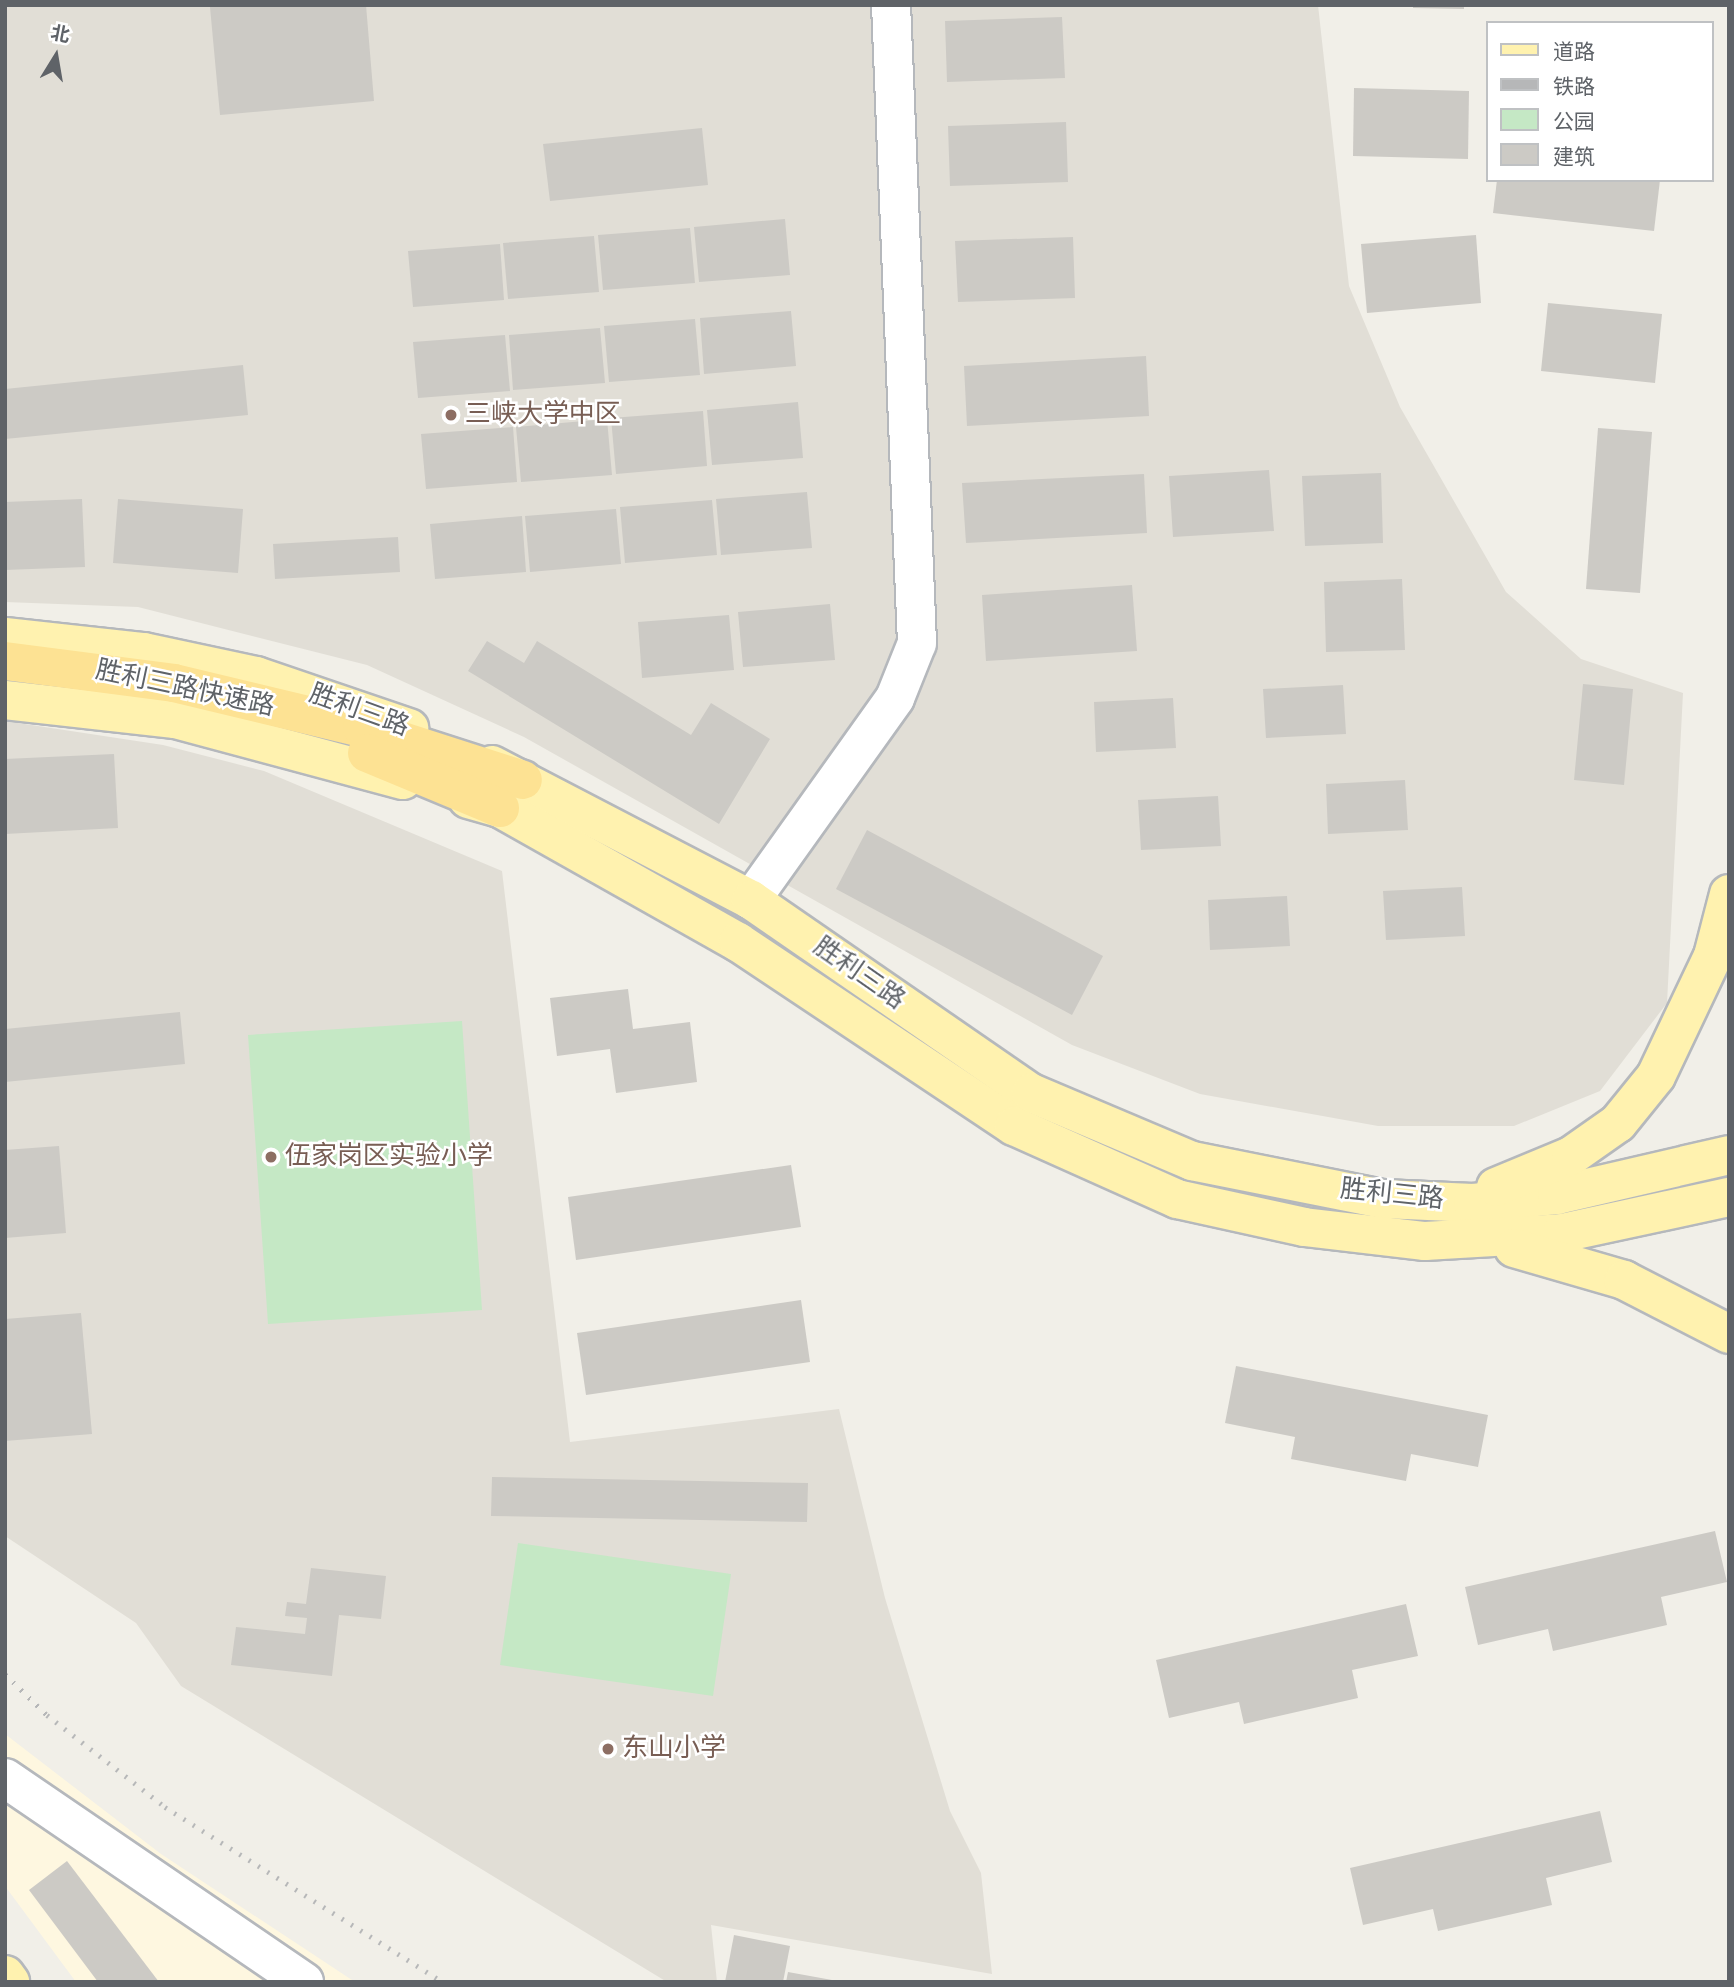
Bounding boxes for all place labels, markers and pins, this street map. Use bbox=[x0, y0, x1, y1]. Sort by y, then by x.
place label: 三峡大学中区 bbox=[465, 399, 621, 431]
marker: 三峡大学中区 bbox=[443, 407, 459, 423]
place label: 伍家岗区实验小学 bbox=[285, 1141, 493, 1173]
marker: 伍家岗区实验小学 bbox=[263, 1149, 279, 1165]
place label: 东山小学 bbox=[622, 1733, 726, 1765]
marker: 东山小学 bbox=[600, 1741, 616, 1757]

